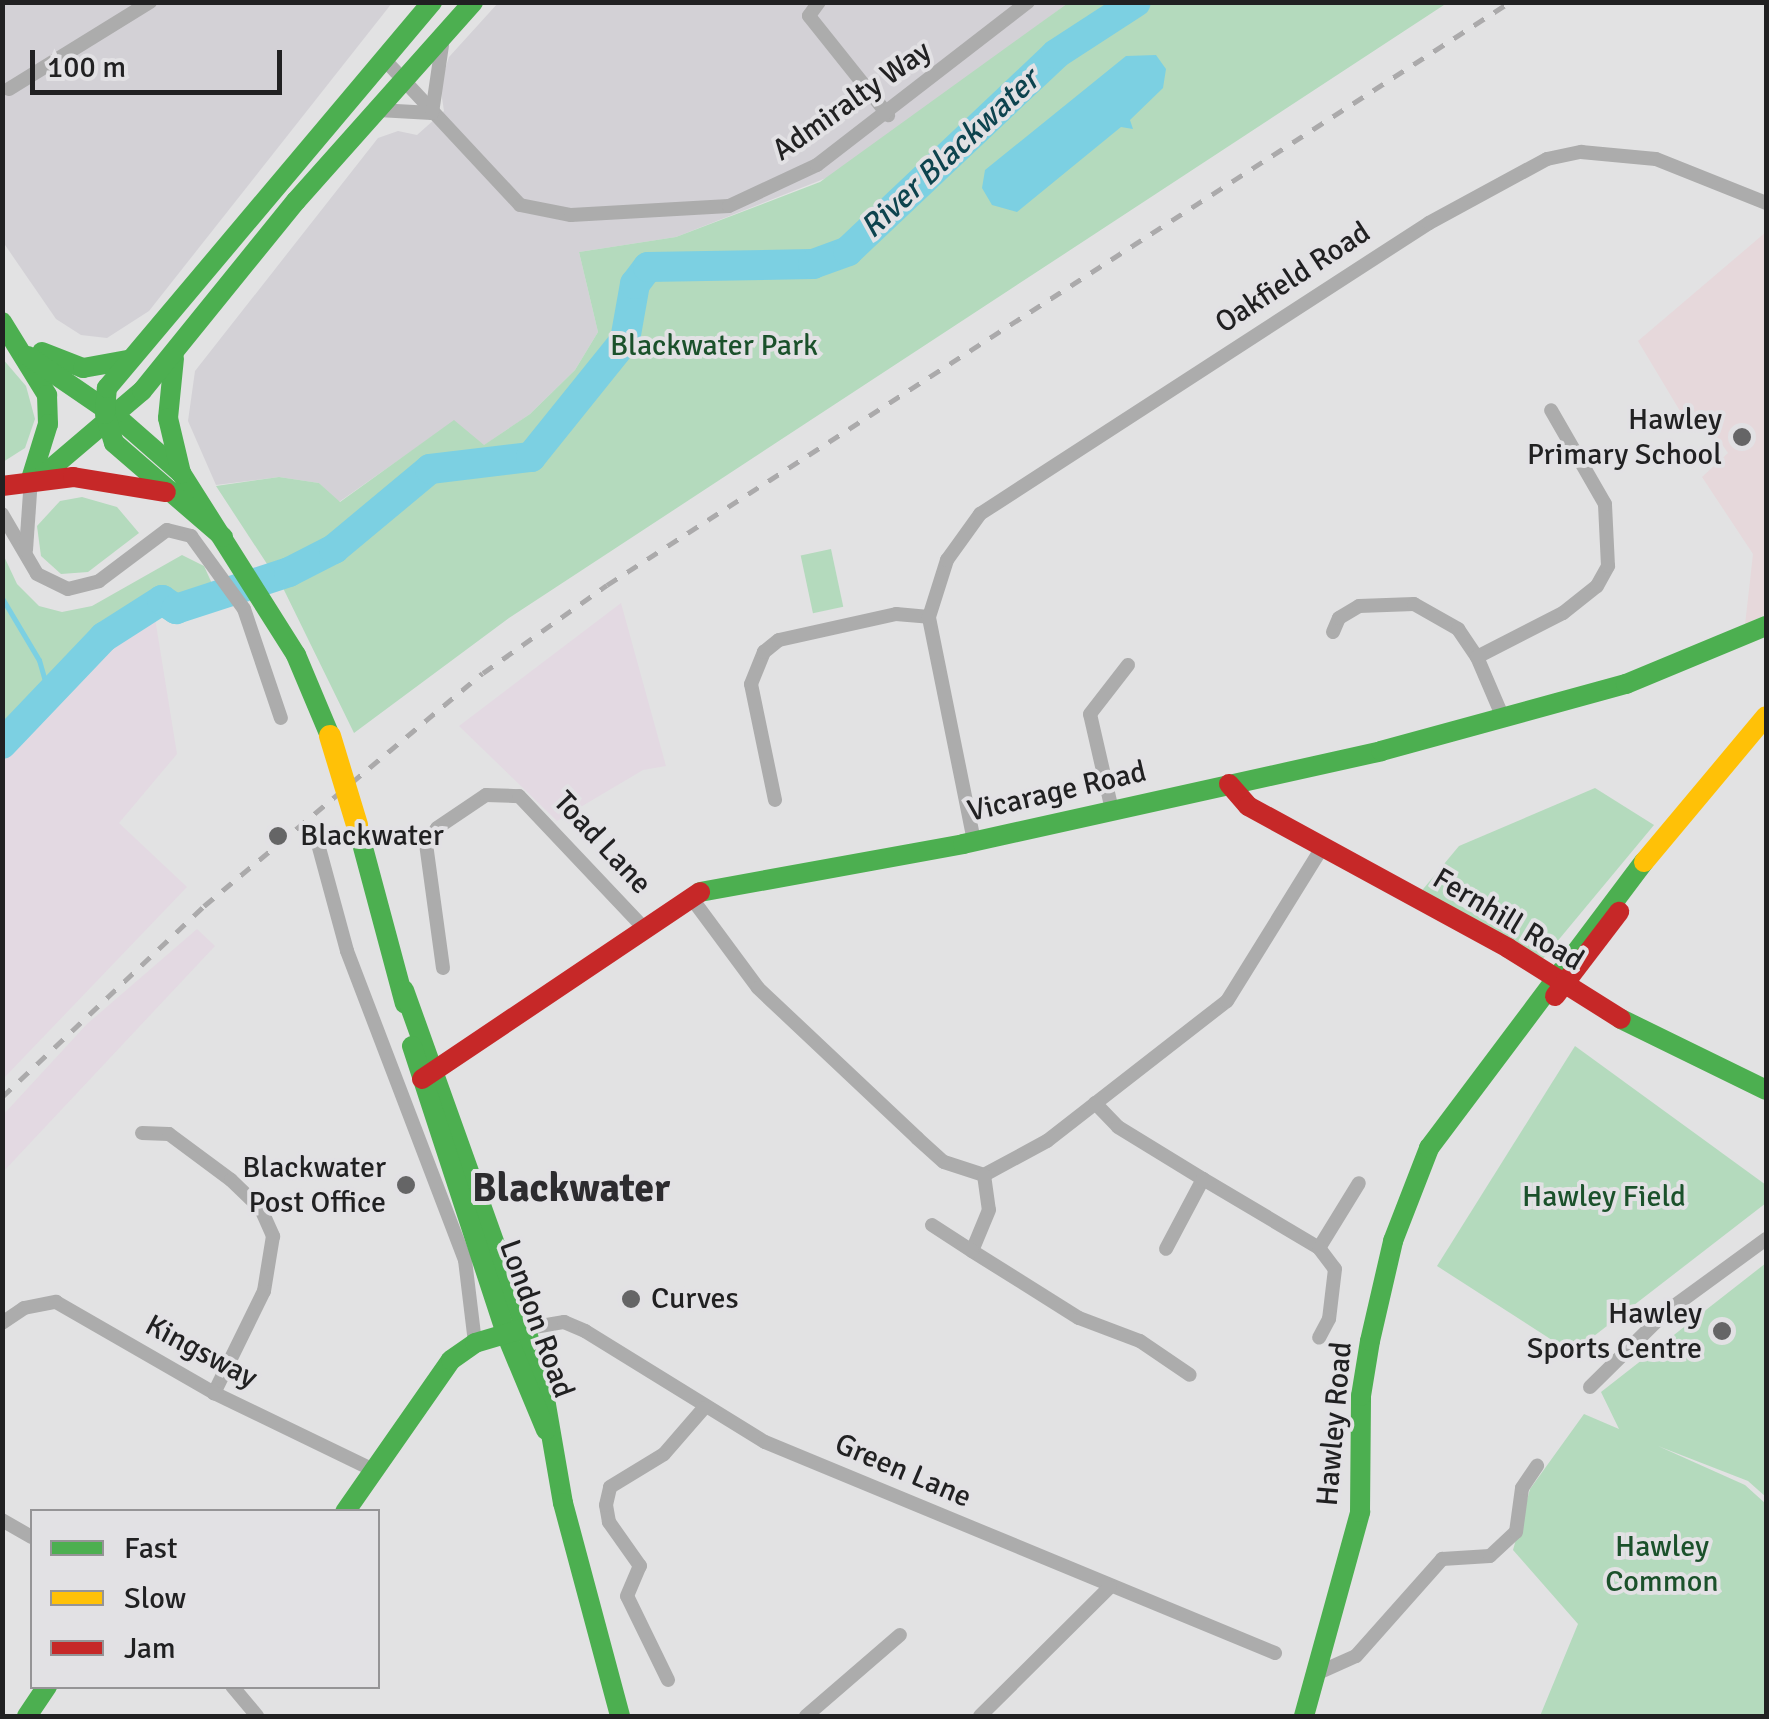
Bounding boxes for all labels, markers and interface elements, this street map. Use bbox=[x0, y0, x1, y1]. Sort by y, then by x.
scale bar bbox=[35, 30, 288, 92]
street label: Admiralty Way bbox=[766, 33, 938, 169]
text: 100 m bbox=[47, 49, 126, 86]
water label: River Blackwater bbox=[853, 62, 1047, 246]
street label: Oakfield Road bbox=[1209, 215, 1377, 341]
park label: Blackwater Park bbox=[610, 328, 818, 364]
place label: Hawley Primary School bbox=[1527, 402, 1722, 472]
marker: Hawley Primary School bbox=[1731, 426, 1753, 448]
street label: Vicarage Road bbox=[964, 754, 1150, 830]
street label: Toad Lane bbox=[545, 784, 659, 902]
place label: Blackwater bbox=[300, 818, 444, 854]
marker: Blackwater bbox=[265, 823, 291, 849]
street label: Fernhill Road bbox=[1426, 861, 1590, 979]
place label: Blackwater Post Office bbox=[242, 1150, 386, 1220]
district label: Blackwater bbox=[472, 1164, 670, 1212]
marker: Blackwater Post Office bbox=[395, 1174, 417, 1196]
park label: Hawley Field bbox=[1522, 1179, 1686, 1215]
street label: London Road bbox=[491, 1235, 581, 1403]
place label: Curves bbox=[651, 1281, 739, 1317]
marker: Curves bbox=[620, 1288, 642, 1310]
place label: Hawley Sports Centre bbox=[1527, 1296, 1702, 1366]
street label: Kingsway bbox=[139, 1308, 263, 1396]
marker: Hawley Sports Centre bbox=[1711, 1320, 1733, 1342]
street label: Hawley Road bbox=[1310, 1340, 1360, 1508]
street label: Green Lane bbox=[829, 1426, 977, 1516]
legend bbox=[30, 1509, 380, 1689]
park label: Hawley Common bbox=[1605, 1529, 1719, 1600]
text: Fast bbox=[124, 1530, 177, 1567]
text: Slow bbox=[124, 1580, 186, 1617]
text: Jam bbox=[124, 1630, 176, 1667]

